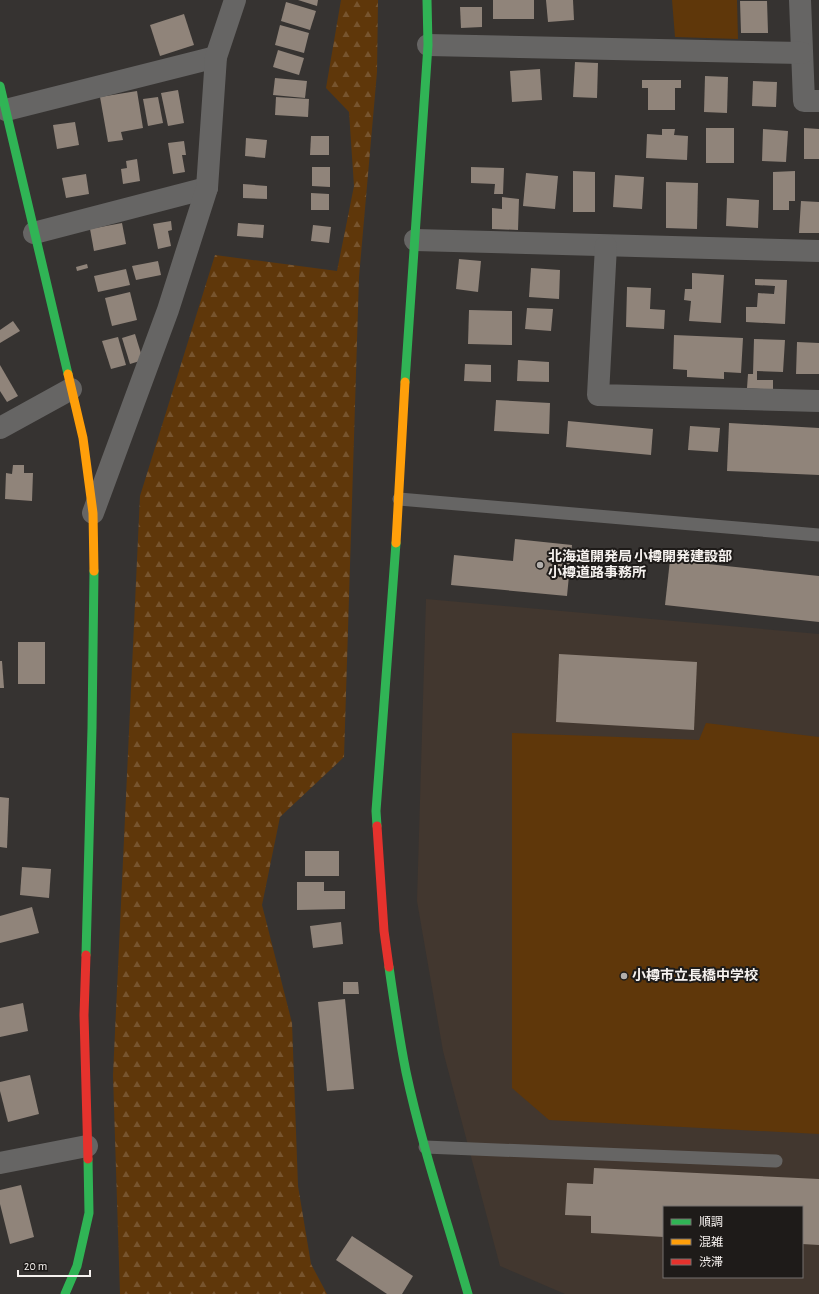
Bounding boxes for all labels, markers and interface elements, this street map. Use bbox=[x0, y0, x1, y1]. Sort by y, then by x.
place label: 北海道開発局 小樽開発建設部 小樽道路事務所 bbox=[548, 549, 732, 580]
marker: 北海道開発局 小樽開発建設部 小樽道路事務所 bbox=[535, 560, 545, 570]
place label: 小樽市立長橋中学校 bbox=[632, 968, 758, 983]
marker: 小樽市立長橋中学校 bbox=[619, 971, 629, 981]
legend bbox=[663, 1206, 803, 1278]
text: 順調 bbox=[699, 1216, 723, 1228]
text: 混雑 bbox=[699, 1235, 723, 1248]
scale bar bbox=[18, 1252, 90, 1278]
text: 渋滞 bbox=[699, 1256, 723, 1268]
text: 20 m bbox=[24, 1260, 47, 1272]

